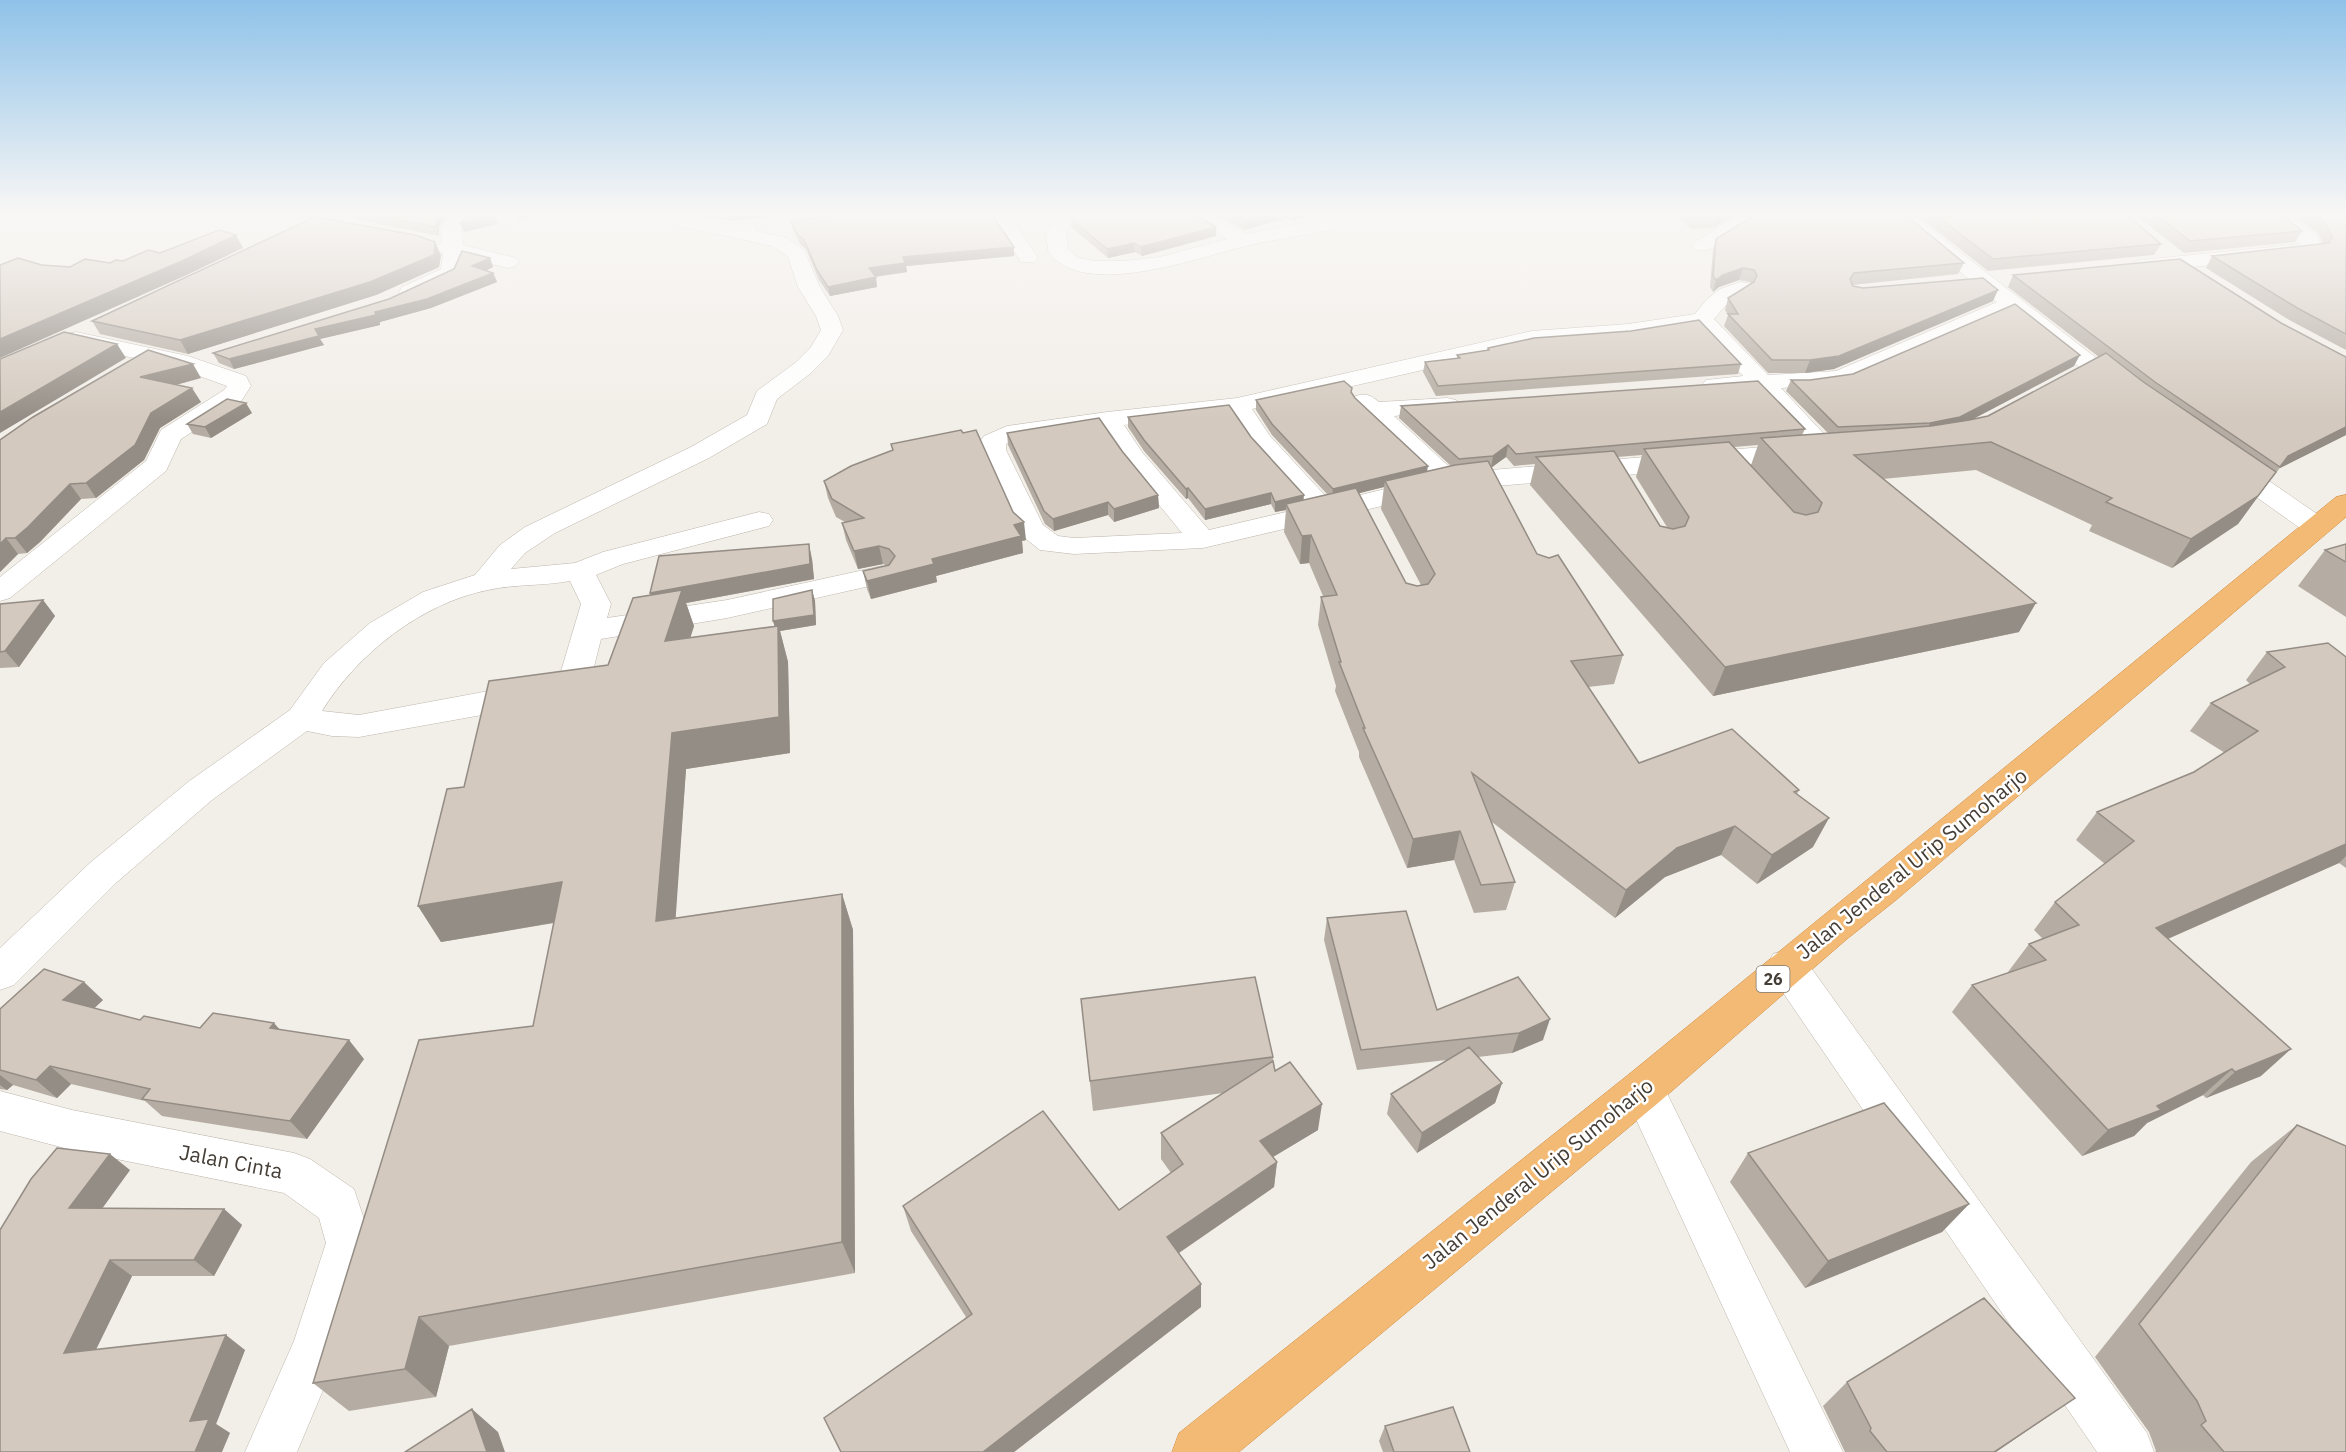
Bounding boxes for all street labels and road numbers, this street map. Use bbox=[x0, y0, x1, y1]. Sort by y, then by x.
street label: Jalan Jenderal Urip Sumoharjo bbox=[1790, 761, 2033, 965]
road number: 26 bbox=[1756, 966, 1790, 992]
street label: Jalan Jenderal Urip Sumoharjo bbox=[1416, 1071, 1659, 1275]
street label: Jalan Cinta bbox=[177, 1137, 285, 1185]

